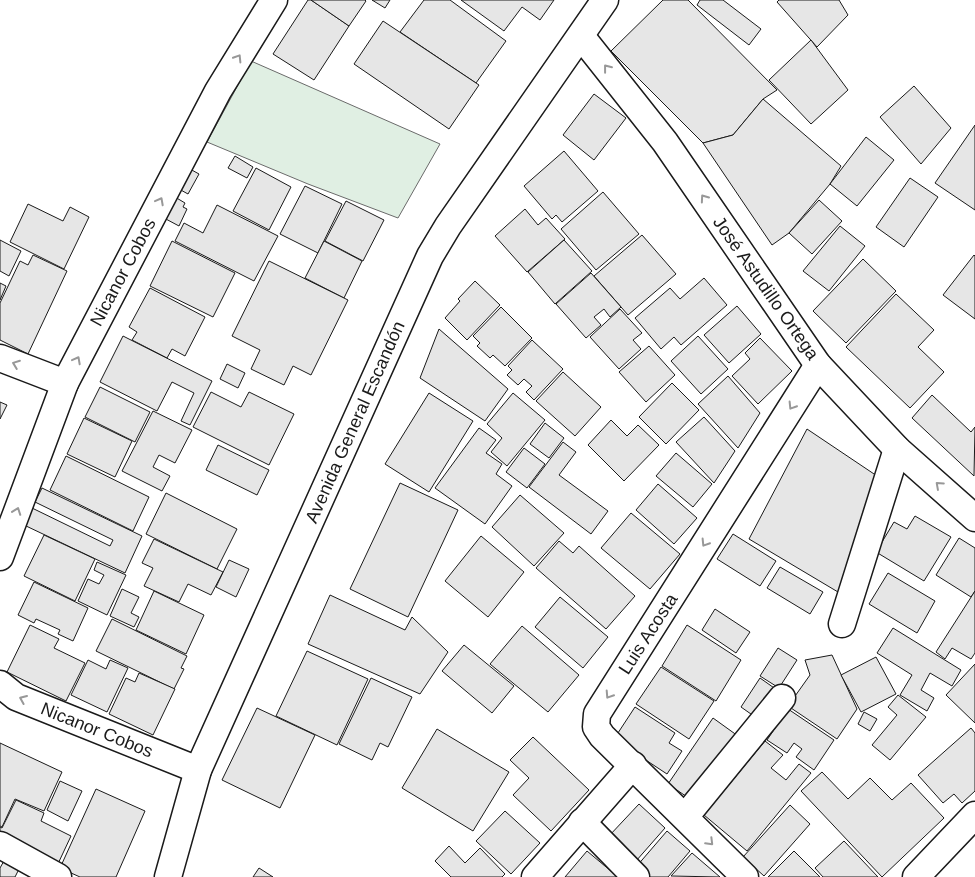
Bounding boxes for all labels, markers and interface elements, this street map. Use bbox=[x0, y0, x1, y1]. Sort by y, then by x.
one-way arrow bbox=[232, 54, 242, 63]
one-way arrow bbox=[604, 65, 612, 74]
one-way arrow bbox=[701, 195, 710, 204]
one-way arrow bbox=[154, 197, 164, 206]
street label: José Astudillo Ortega bbox=[709, 213, 824, 364]
street label: Nicanor Cobos bbox=[86, 215, 160, 329]
street label: Avenida General Escandón bbox=[301, 318, 409, 526]
one-way arrow bbox=[71, 356, 81, 365]
one-way arrow bbox=[12, 360, 21, 370]
one-way arrow bbox=[789, 401, 799, 410]
one-way arrow bbox=[935, 482, 944, 491]
one-way arrow bbox=[11, 507, 21, 516]
one-way arrow bbox=[702, 538, 712, 547]
street label: Luis Acosta bbox=[615, 589, 682, 678]
one-way arrow bbox=[606, 690, 615, 699]
one-way arrow bbox=[19, 695, 27, 705]
street label: Nicanor Cobos bbox=[38, 698, 156, 762]
one-way arrow bbox=[704, 836, 713, 845]

